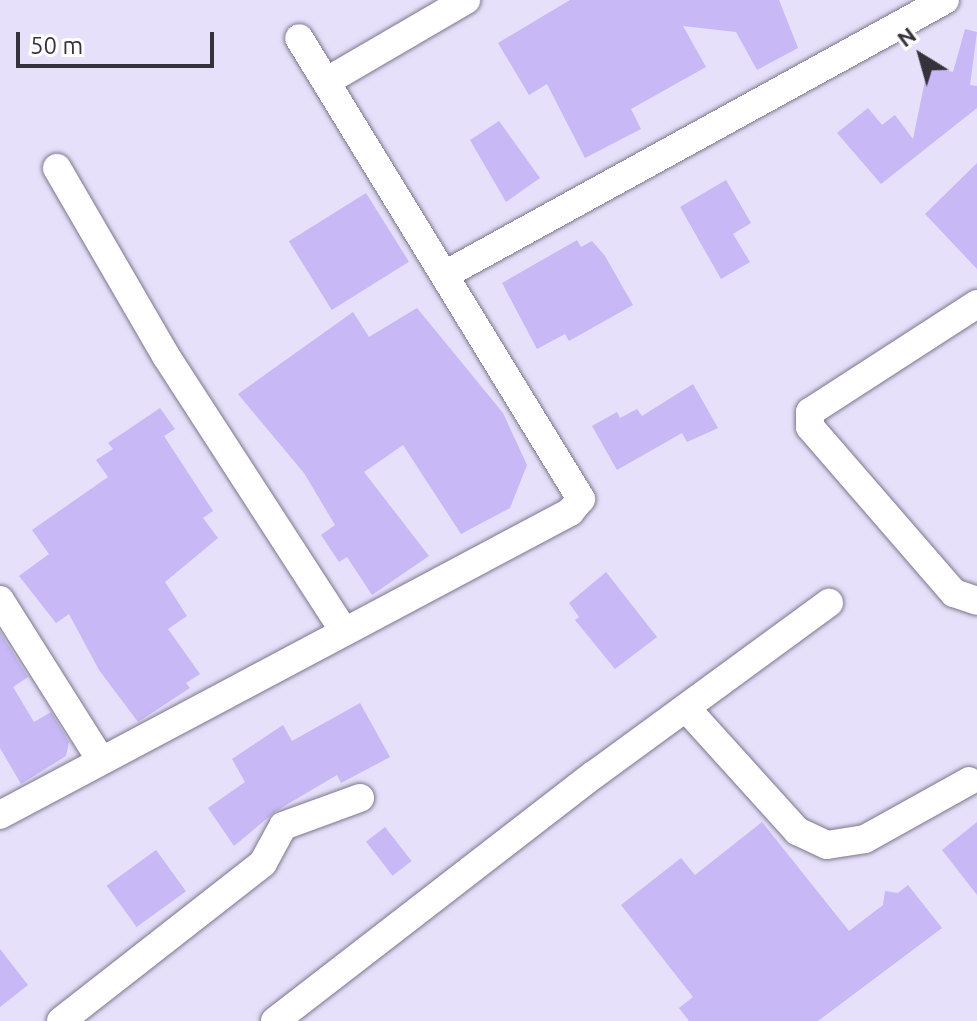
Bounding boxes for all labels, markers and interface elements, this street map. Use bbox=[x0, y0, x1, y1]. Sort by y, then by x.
scale bar bbox=[20, 16, 218, 66]
north arrow bbox=[881, 16, 961, 96]
text: N bbox=[892, 22, 920, 51]
text: 50 m bbox=[30, 32, 83, 59]

